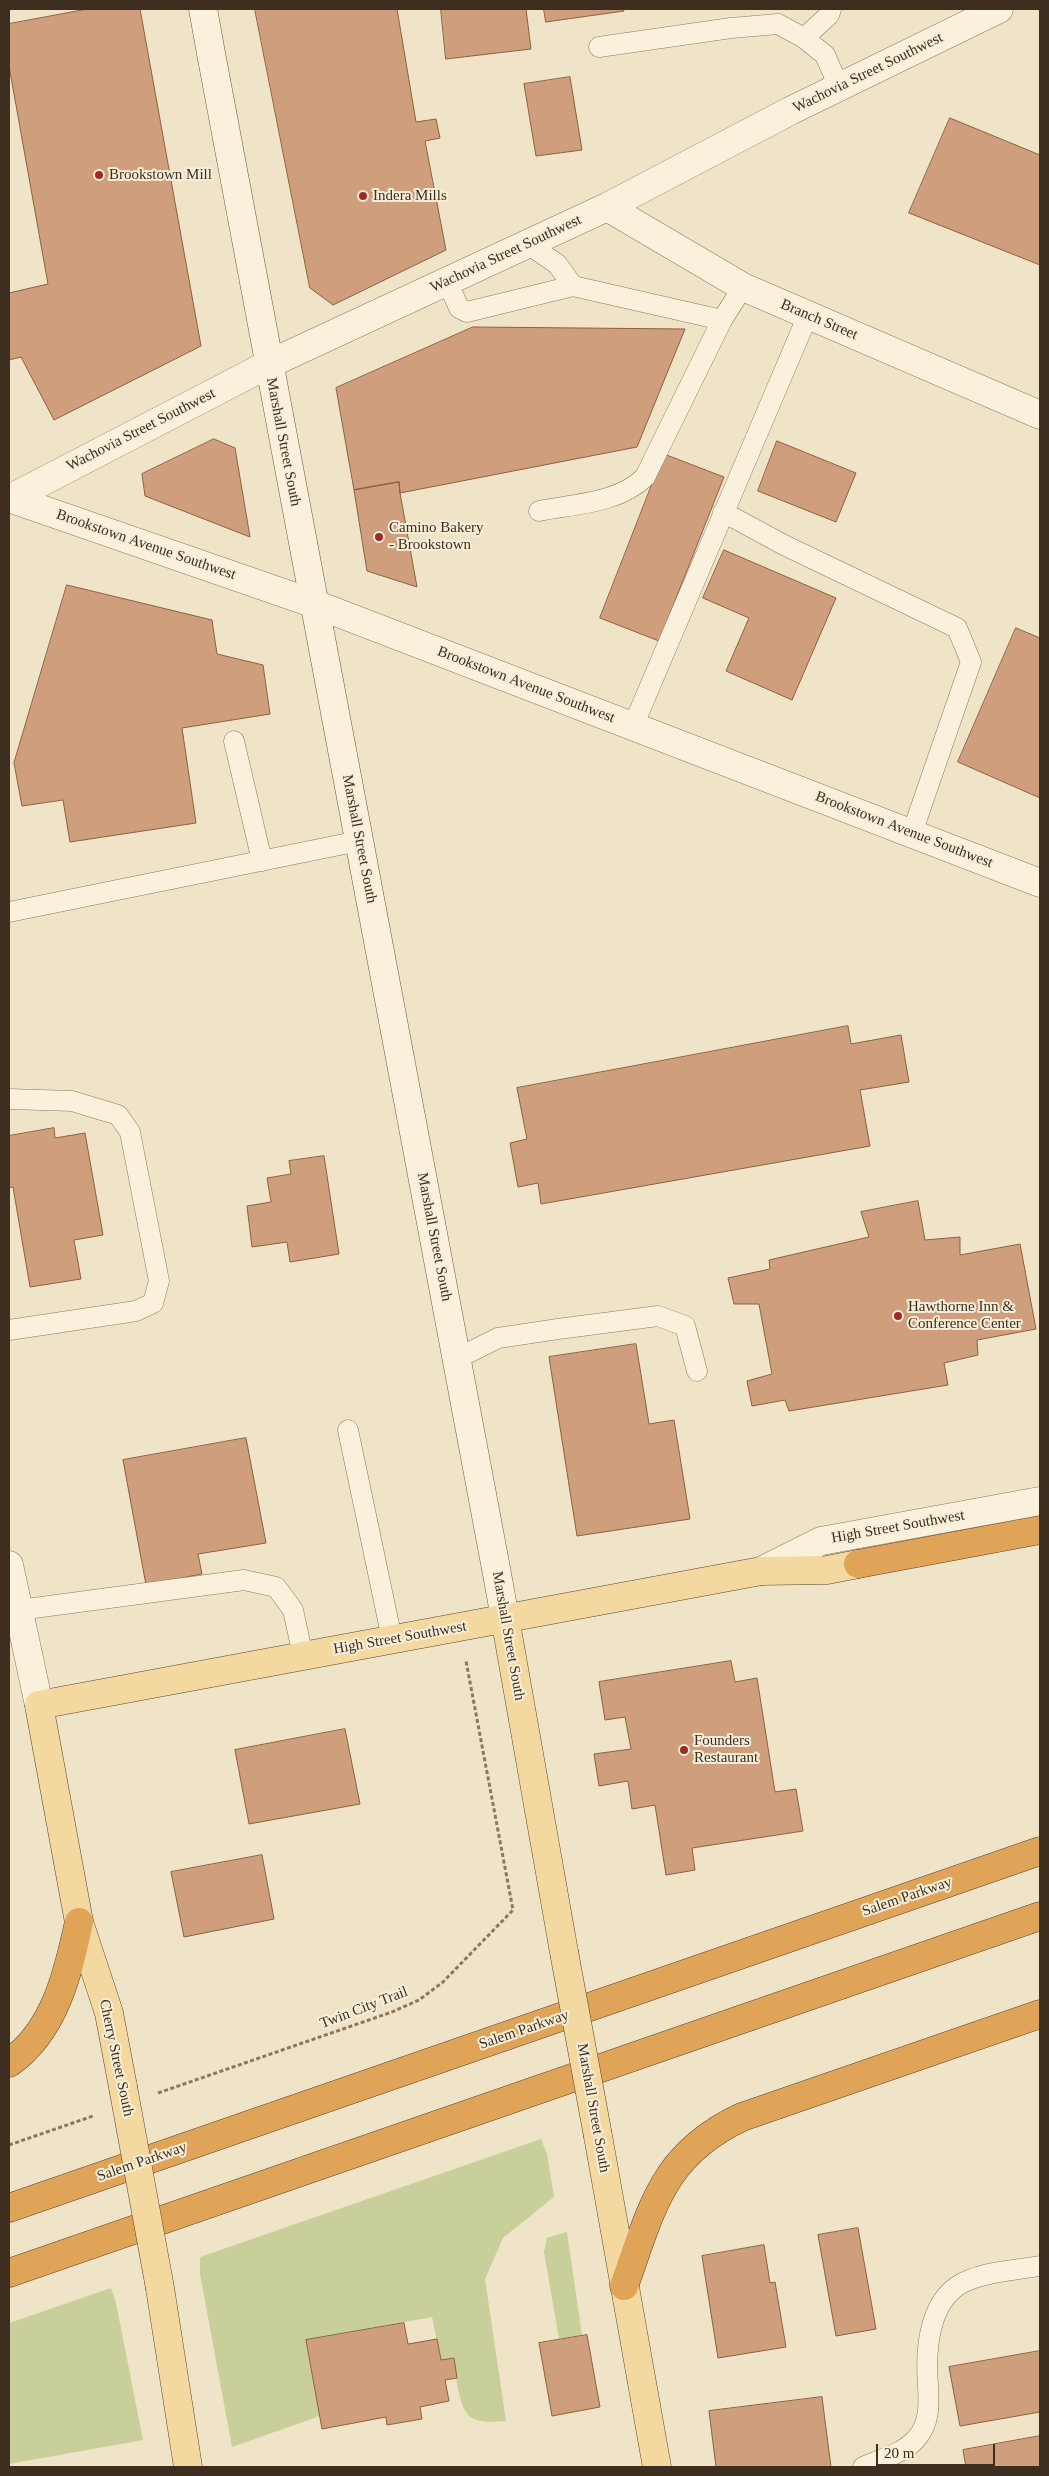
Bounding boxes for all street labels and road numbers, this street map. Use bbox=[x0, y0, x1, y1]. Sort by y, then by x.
street label: Wachovia Street Southwest bbox=[790, 29, 946, 117]
street label: Wachovia Street Southwest bbox=[428, 211, 584, 297]
street label: Branch Street bbox=[778, 296, 860, 344]
street label: Marshall Street South bbox=[262, 376, 304, 508]
street label: Wachovia Street Southwest bbox=[64, 385, 218, 475]
street label: Brookstown Avenue Southwest bbox=[54, 506, 238, 584]
street label: Brookstown Avenue Southwest bbox=[435, 643, 617, 727]
street label: Marshall Street South bbox=[338, 773, 380, 905]
street label: Brookstown Avenue Southwest bbox=[813, 788, 995, 872]
street label: Marshall Street South bbox=[413, 1171, 455, 1303]
street label: High Street Southwest bbox=[830, 1506, 966, 1548]
street label: Marshall Street South bbox=[488, 1570, 528, 1702]
street label: High Street Southwest bbox=[332, 1617, 468, 1659]
street label: Salem Parkway bbox=[860, 1873, 954, 1921]
street label: Twin City Trail bbox=[318, 1983, 410, 2033]
street label: Cherry Street South bbox=[95, 1998, 137, 2118]
street label: Salem Parkway bbox=[477, 2006, 571, 2054]
street label: Marshall Street South bbox=[573, 2042, 613, 2174]
street label: Salem Parkway bbox=[95, 2138, 189, 2186]

